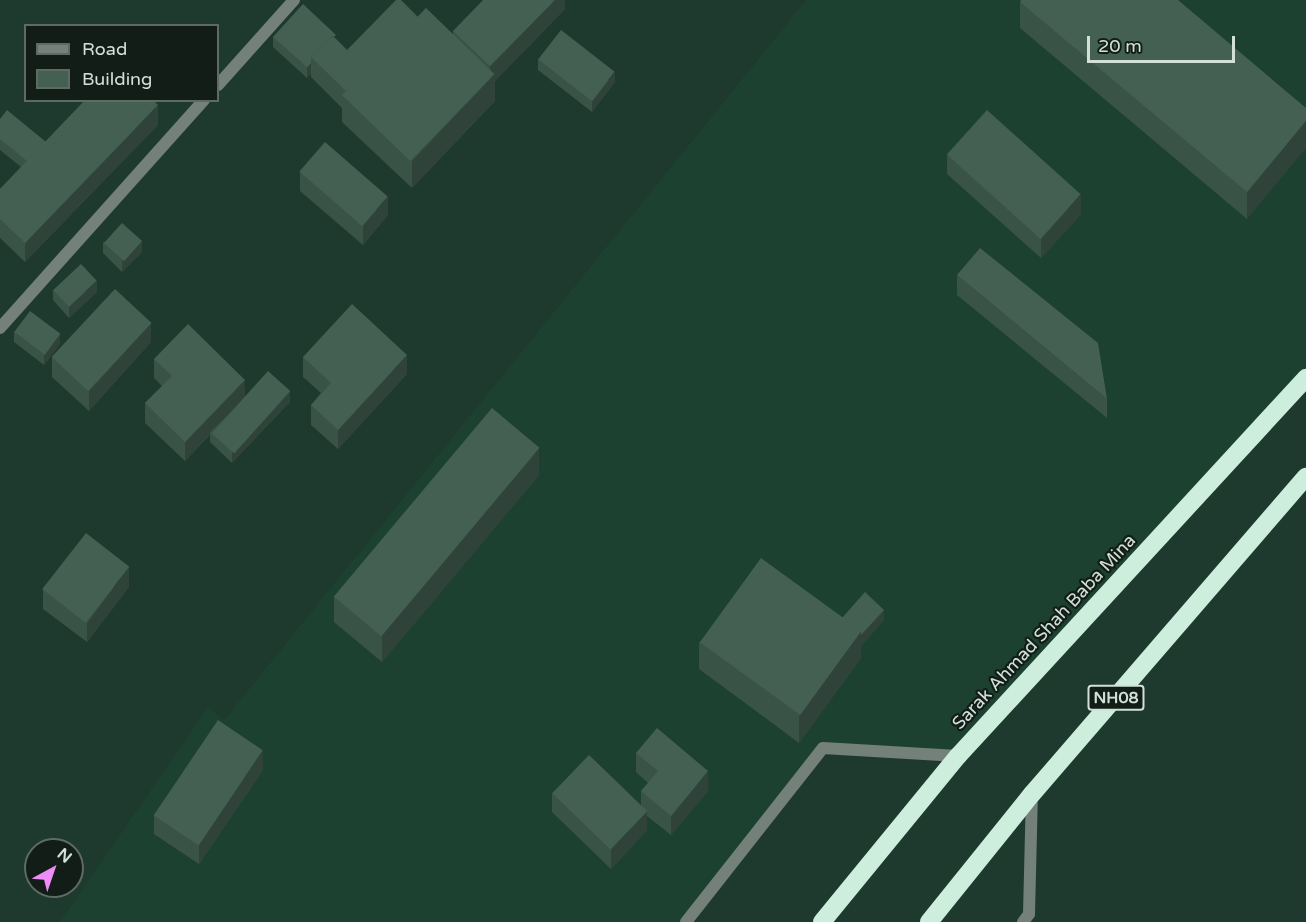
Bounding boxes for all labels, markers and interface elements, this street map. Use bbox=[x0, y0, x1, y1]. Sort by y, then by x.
legend bbox=[24, 24, 219, 102]
scale bar bbox=[1090, 24, 1238, 62]
text: 20 m bbox=[1098, 35, 1142, 57]
text: Road bbox=[82, 38, 127, 60]
text: Building bbox=[82, 68, 152, 90]
street label: Sarak Ahmad Shah Baba Mina bbox=[948, 530, 1140, 734]
road number: NH08 bbox=[1086, 685, 1146, 711]
north arrow bbox=[24, 838, 84, 898]
text: N bbox=[53, 844, 76, 868]

